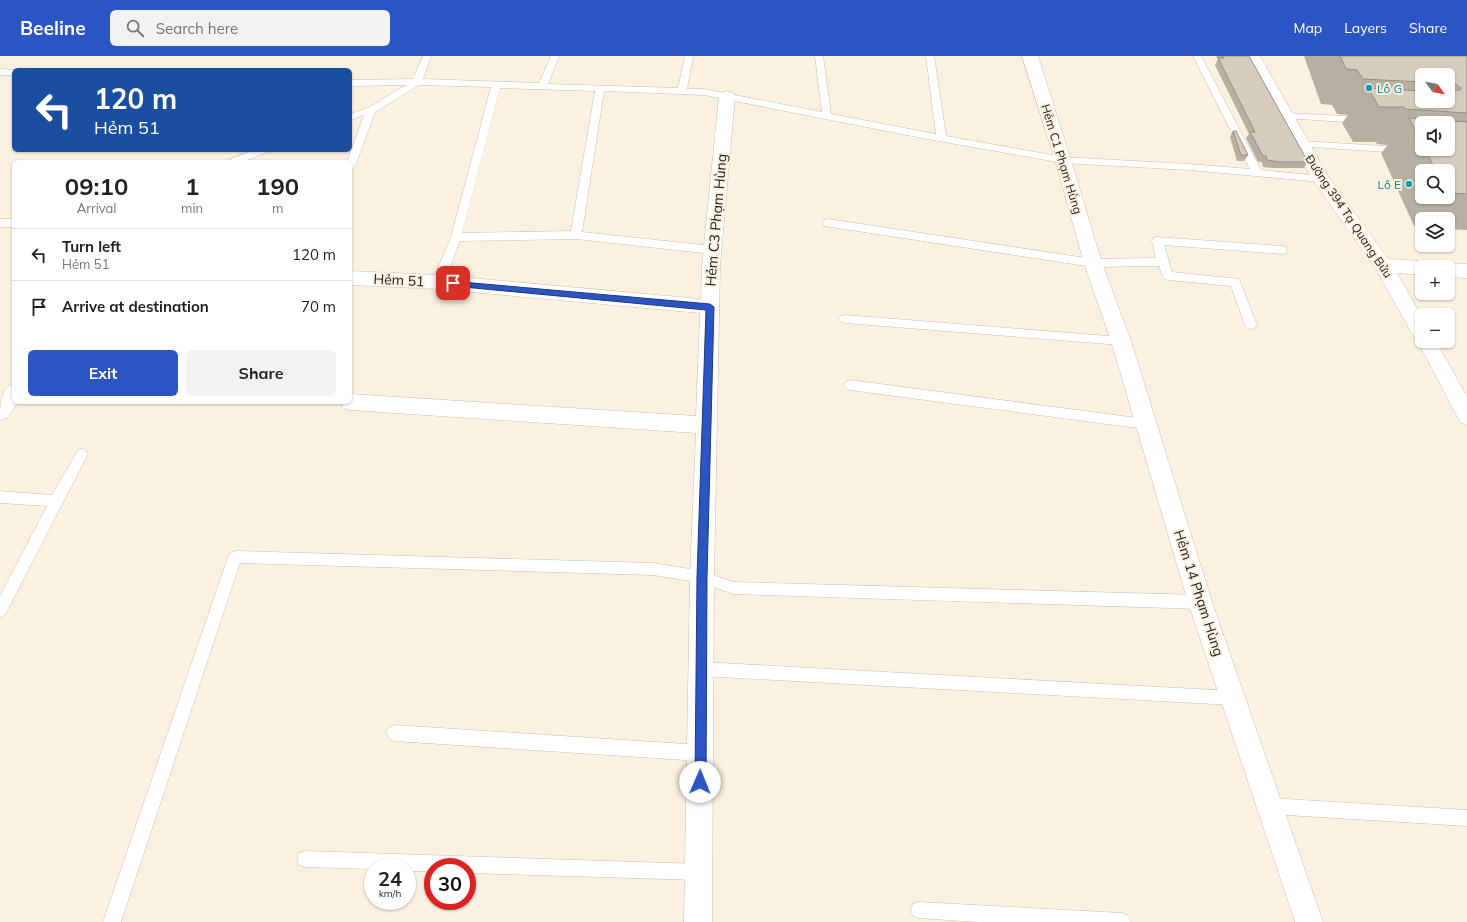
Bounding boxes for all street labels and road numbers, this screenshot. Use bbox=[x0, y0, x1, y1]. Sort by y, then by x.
street label: Hẻm C1 Phạm Hùng bbox=[1038, 102, 1086, 216]
street label: Đường 394 Tạ Quang Bửu bbox=[1302, 152, 1396, 280]
street label: Hẻm C3 Phạm Hùng bbox=[701, 153, 731, 287]
street label: Hẻm 51 bbox=[373, 270, 425, 290]
street label: Hẻm 14 Phạm Hùng bbox=[1170, 528, 1228, 658]

